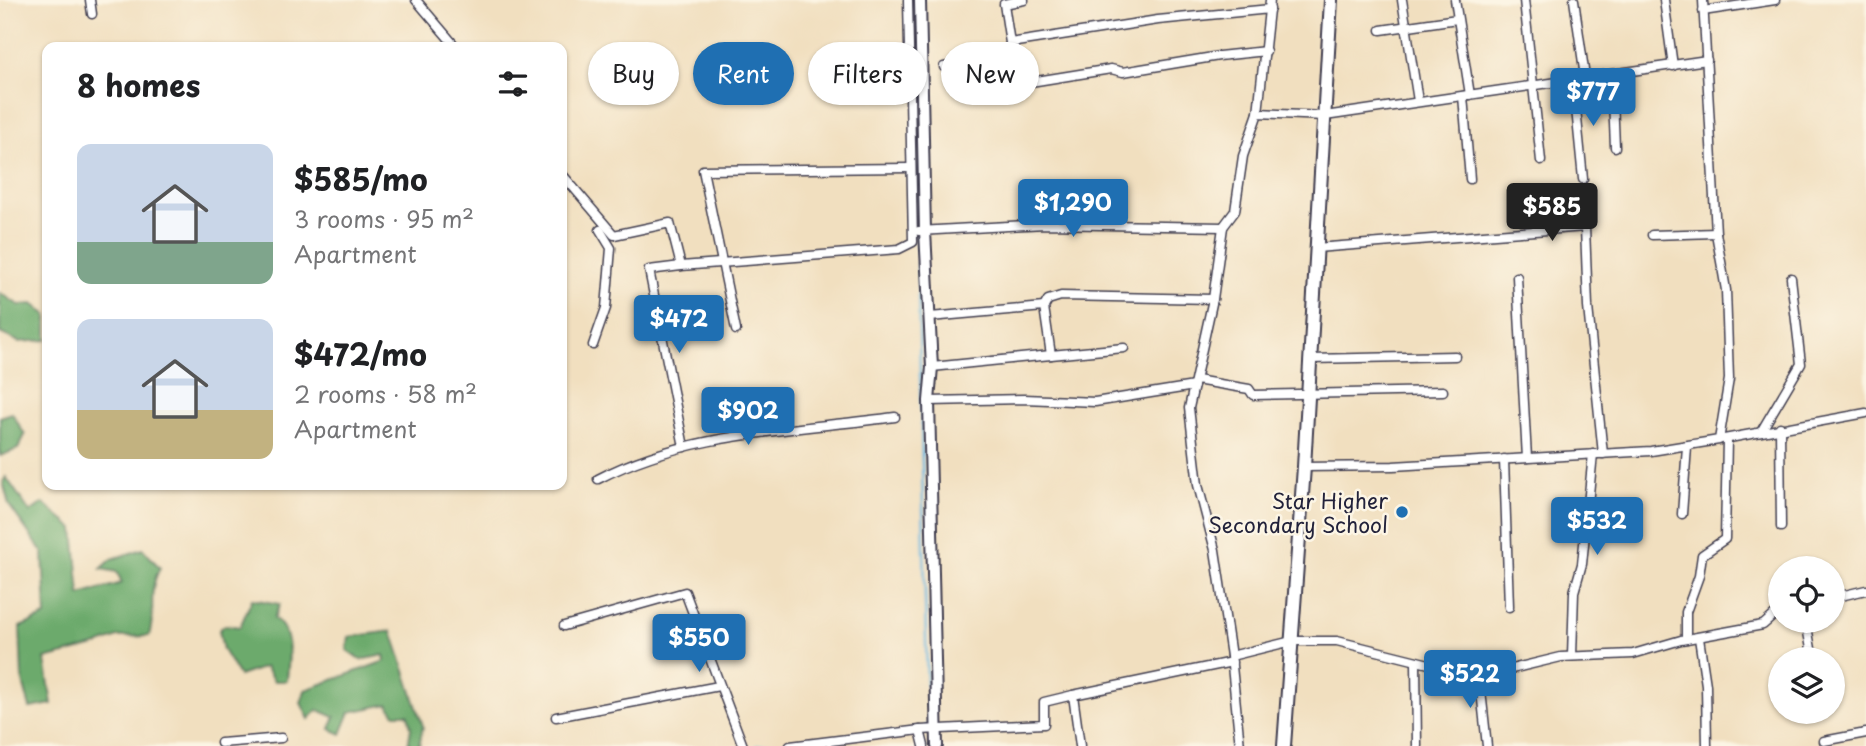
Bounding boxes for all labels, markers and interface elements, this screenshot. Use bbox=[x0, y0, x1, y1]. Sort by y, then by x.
chip: Buy bbox=[588, 42, 679, 105]
chip: Rent bbox=[693, 42, 794, 105]
chip: Filters bbox=[808, 42, 927, 105]
chip: New bbox=[941, 42, 1039, 105]
text: 8 homes bbox=[77, 62, 200, 107]
icon: filters bbox=[494, 65, 532, 103]
pin: $777 bbox=[1552, 68, 1634, 128]
text: $777 bbox=[1566, 73, 1620, 108]
text: $585/mo bbox=[294, 156, 428, 201]
icon: home bbox=[133, 172, 217, 256]
pin: $1,290 bbox=[1016, 180, 1130, 239]
text: $1,290 bbox=[1034, 184, 1112, 219]
pin: $585 bbox=[1511, 184, 1593, 243]
text: $585 bbox=[1523, 188, 1581, 223]
text: 3 rooms · 95 m² bbox=[294, 201, 474, 236]
text: Apartment bbox=[294, 236, 417, 271]
pin: $472 bbox=[638, 296, 720, 355]
text: $472 bbox=[650, 300, 708, 335]
text: $472/mo bbox=[294, 331, 427, 376]
icon: home bbox=[133, 347, 217, 431]
text: 2 rooms · 58 m² bbox=[294, 376, 477, 411]
pin: $902 bbox=[707, 388, 789, 447]
text: $902 bbox=[717, 392, 779, 427]
text: Apartment bbox=[294, 411, 417, 446]
place label: Star Higher Secondary School bbox=[1208, 484, 1388, 540]
pin: $532 bbox=[1556, 498, 1638, 557]
text: $532 bbox=[1567, 502, 1627, 537]
marker: Star Higher Secondary School bbox=[1394, 504, 1410, 520]
map controls bbox=[1768, 556, 1845, 724]
button: locate bbox=[1768, 556, 1845, 633]
pin: $550 bbox=[658, 614, 740, 674]
text: $550 bbox=[669, 619, 729, 654]
button: layers bbox=[1768, 647, 1845, 724]
pin: $522 bbox=[1429, 650, 1511, 710]
text: $522 bbox=[1440, 655, 1500, 690]

